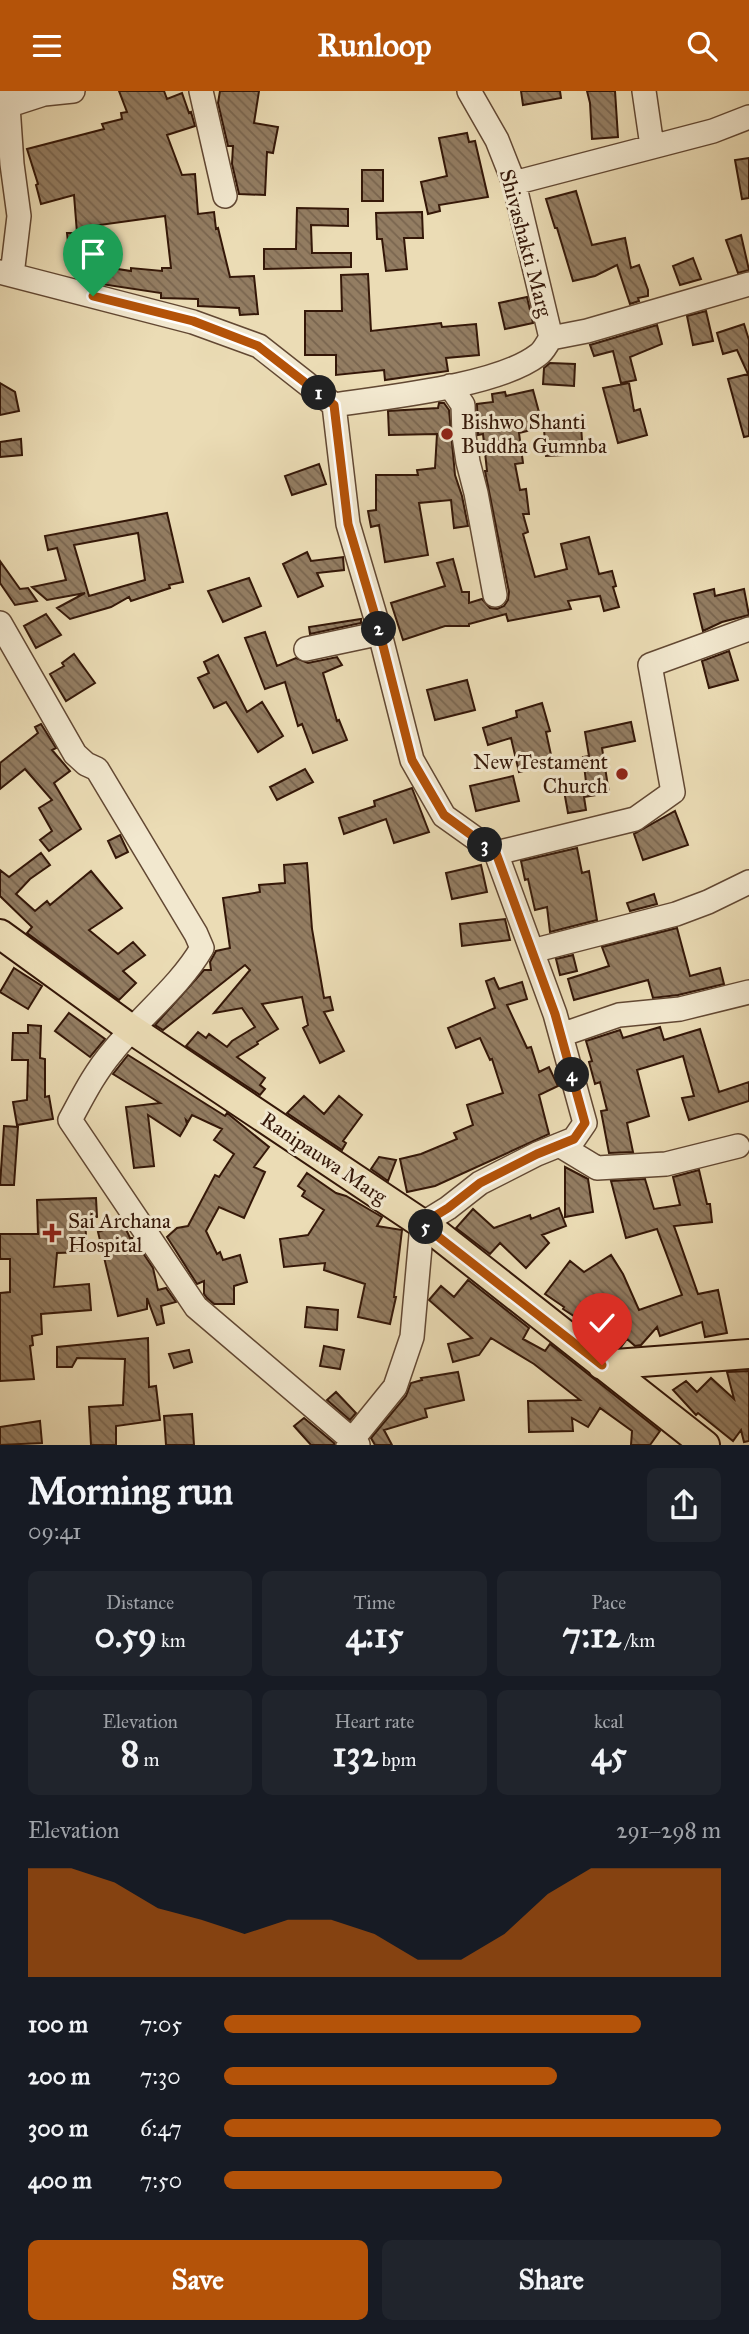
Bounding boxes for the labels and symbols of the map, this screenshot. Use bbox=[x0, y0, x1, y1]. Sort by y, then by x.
street label: Shivashakti Marg bbox=[494, 166, 558, 320]
pin bbox=[63, 224, 123, 296]
pin: 1 bbox=[302, 375, 336, 411]
place label: Bishwo Shanti Buddha Gumnba bbox=[461, 409, 607, 459]
marker: Bishwo Shanti Buddha Gumnba bbox=[439, 426, 455, 442]
pin: 2 bbox=[362, 611, 396, 647]
place label: New Testament Church bbox=[473, 749, 609, 799]
marker: New Testament Church bbox=[614, 766, 630, 782]
pin: 3 bbox=[468, 827, 503, 863]
pin: 4 bbox=[554, 1058, 590, 1093]
street label: Ranipauwa Marg bbox=[256, 1106, 392, 1210]
place label: Sai Archana Hospital bbox=[68, 1208, 171, 1258]
pin: 5 bbox=[408, 1209, 444, 1245]
marker: Sai Archana Hospital bbox=[42, 1223, 62, 1243]
pin bbox=[572, 1293, 632, 1365]

